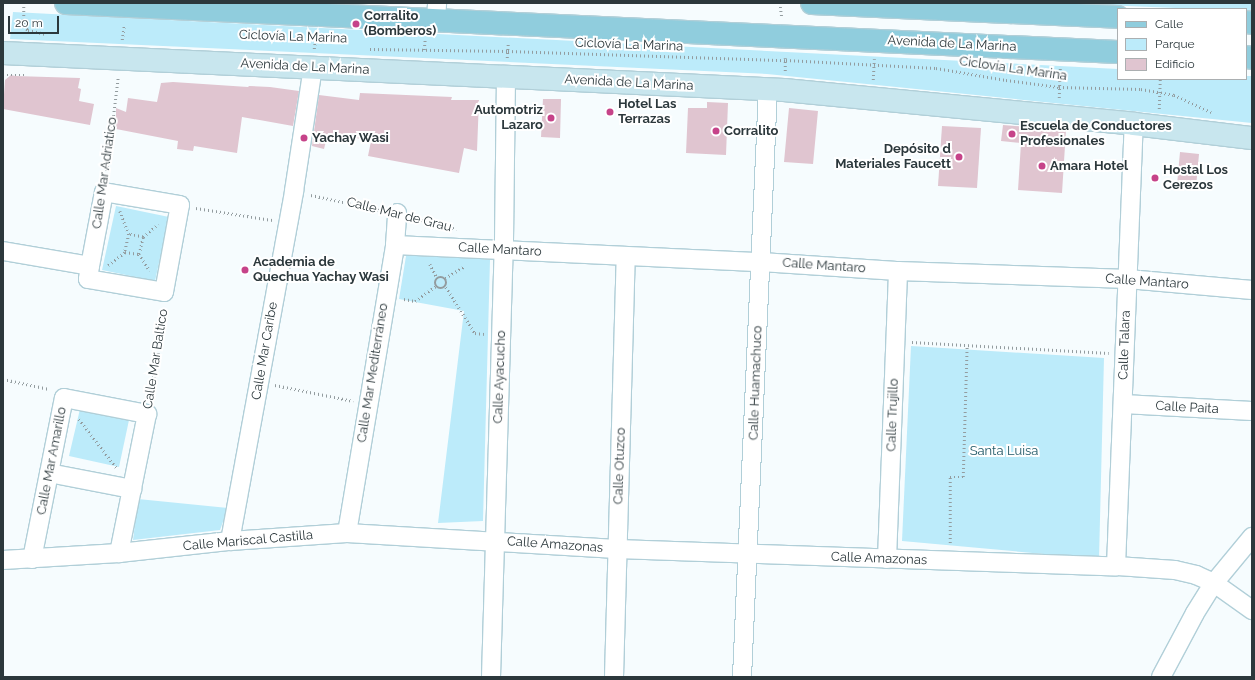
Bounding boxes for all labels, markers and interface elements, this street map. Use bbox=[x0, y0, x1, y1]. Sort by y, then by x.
scale bar bbox=[10, 8, 61, 34]
legend bbox=[1117, 8, 1247, 80]
place label: Corralito (Bomberos) bbox=[364, 9, 436, 40]
text: 20 m bbox=[15, 16, 43, 30]
text: Calle bbox=[1155, 17, 1183, 31]
marker: Corralito (Bomberos) bbox=[351, 19, 361, 29]
street label: Ciclovía La Marina bbox=[238, 27, 348, 47]
street label: Avenida de La Marina bbox=[887, 33, 1017, 55]
street label: Ciclovía La Marina bbox=[574, 35, 684, 55]
text: Parque bbox=[1155, 37, 1195, 51]
street label: Ciclovía La Marina bbox=[958, 54, 1068, 84]
street label: Avenida de La Marina bbox=[240, 56, 370, 78]
text: Edificio bbox=[1155, 57, 1195, 71]
street label: Avenida de La Marina bbox=[564, 72, 694, 94]
place label: Hotel Las Terrazas bbox=[618, 97, 677, 128]
place label: Automotriz Lazaro bbox=[474, 103, 543, 134]
marker: Hotel Las Terrazas bbox=[605, 107, 615, 117]
marker: Automotriz Lazaro bbox=[546, 113, 556, 123]
street label: Calle Mar Adriatico bbox=[89, 116, 121, 230]
place label: Escuela de Conductores Profesionales bbox=[1020, 119, 1172, 150]
place label: Corralito bbox=[724, 123, 778, 139]
marker: Corralito bbox=[711, 126, 721, 136]
marker: Escuela de Conductores Profesionales bbox=[1007, 129, 1017, 139]
place label: Yachay Wasi bbox=[312, 130, 390, 146]
marker: Yachay Wasi bbox=[299, 133, 309, 143]
place label: Depósito d Materiales Faucett bbox=[835, 142, 951, 173]
marker: Depósito d Materiales Faucett bbox=[954, 152, 964, 162]
place label: Amara Hotel bbox=[1050, 158, 1128, 174]
marker: Amara Hotel bbox=[1037, 161, 1047, 171]
place label: Hostal Los Cerezos bbox=[1163, 163, 1228, 194]
marker: Hostal Los Cerezos bbox=[1150, 173, 1160, 183]
street label: Calle Mar de Grau bbox=[345, 194, 453, 236]
street label: Calle Mantaro bbox=[458, 240, 542, 260]
place label: Academia de Quechua Yachay Wasi bbox=[253, 255, 390, 286]
street label: Calle Mantaro bbox=[782, 255, 866, 277]
marker: Academia de Quechua Yachay Wasi bbox=[240, 265, 250, 275]
street label: Calle Mantaro bbox=[1105, 271, 1189, 293]
street label: Calle Mar Caribe bbox=[249, 301, 281, 401]
street label: Calle Mar Mediterráneo bbox=[354, 302, 392, 444]
street label: Calle Mar Baltico bbox=[140, 308, 172, 410]
street label: Calle Talara bbox=[1116, 310, 1134, 380]
street label: Calle Huamachuco bbox=[746, 325, 766, 441]
street label: Calle Ayacucho bbox=[491, 330, 509, 424]
street label: Calle Trujillo bbox=[884, 378, 902, 452]
street label: Calle Paita bbox=[1155, 399, 1219, 417]
street label: Calle Mar Amarillo bbox=[34, 405, 70, 517]
street label: Calle Otuzco bbox=[611, 427, 629, 505]
park label: Santa Luisa bbox=[970, 443, 1038, 459]
street label: Calle Mariscal Castilla bbox=[182, 528, 314, 554]
street label: Calle Amazonas bbox=[506, 534, 604, 556]
street label: Calle Amazonas bbox=[830, 550, 928, 568]

